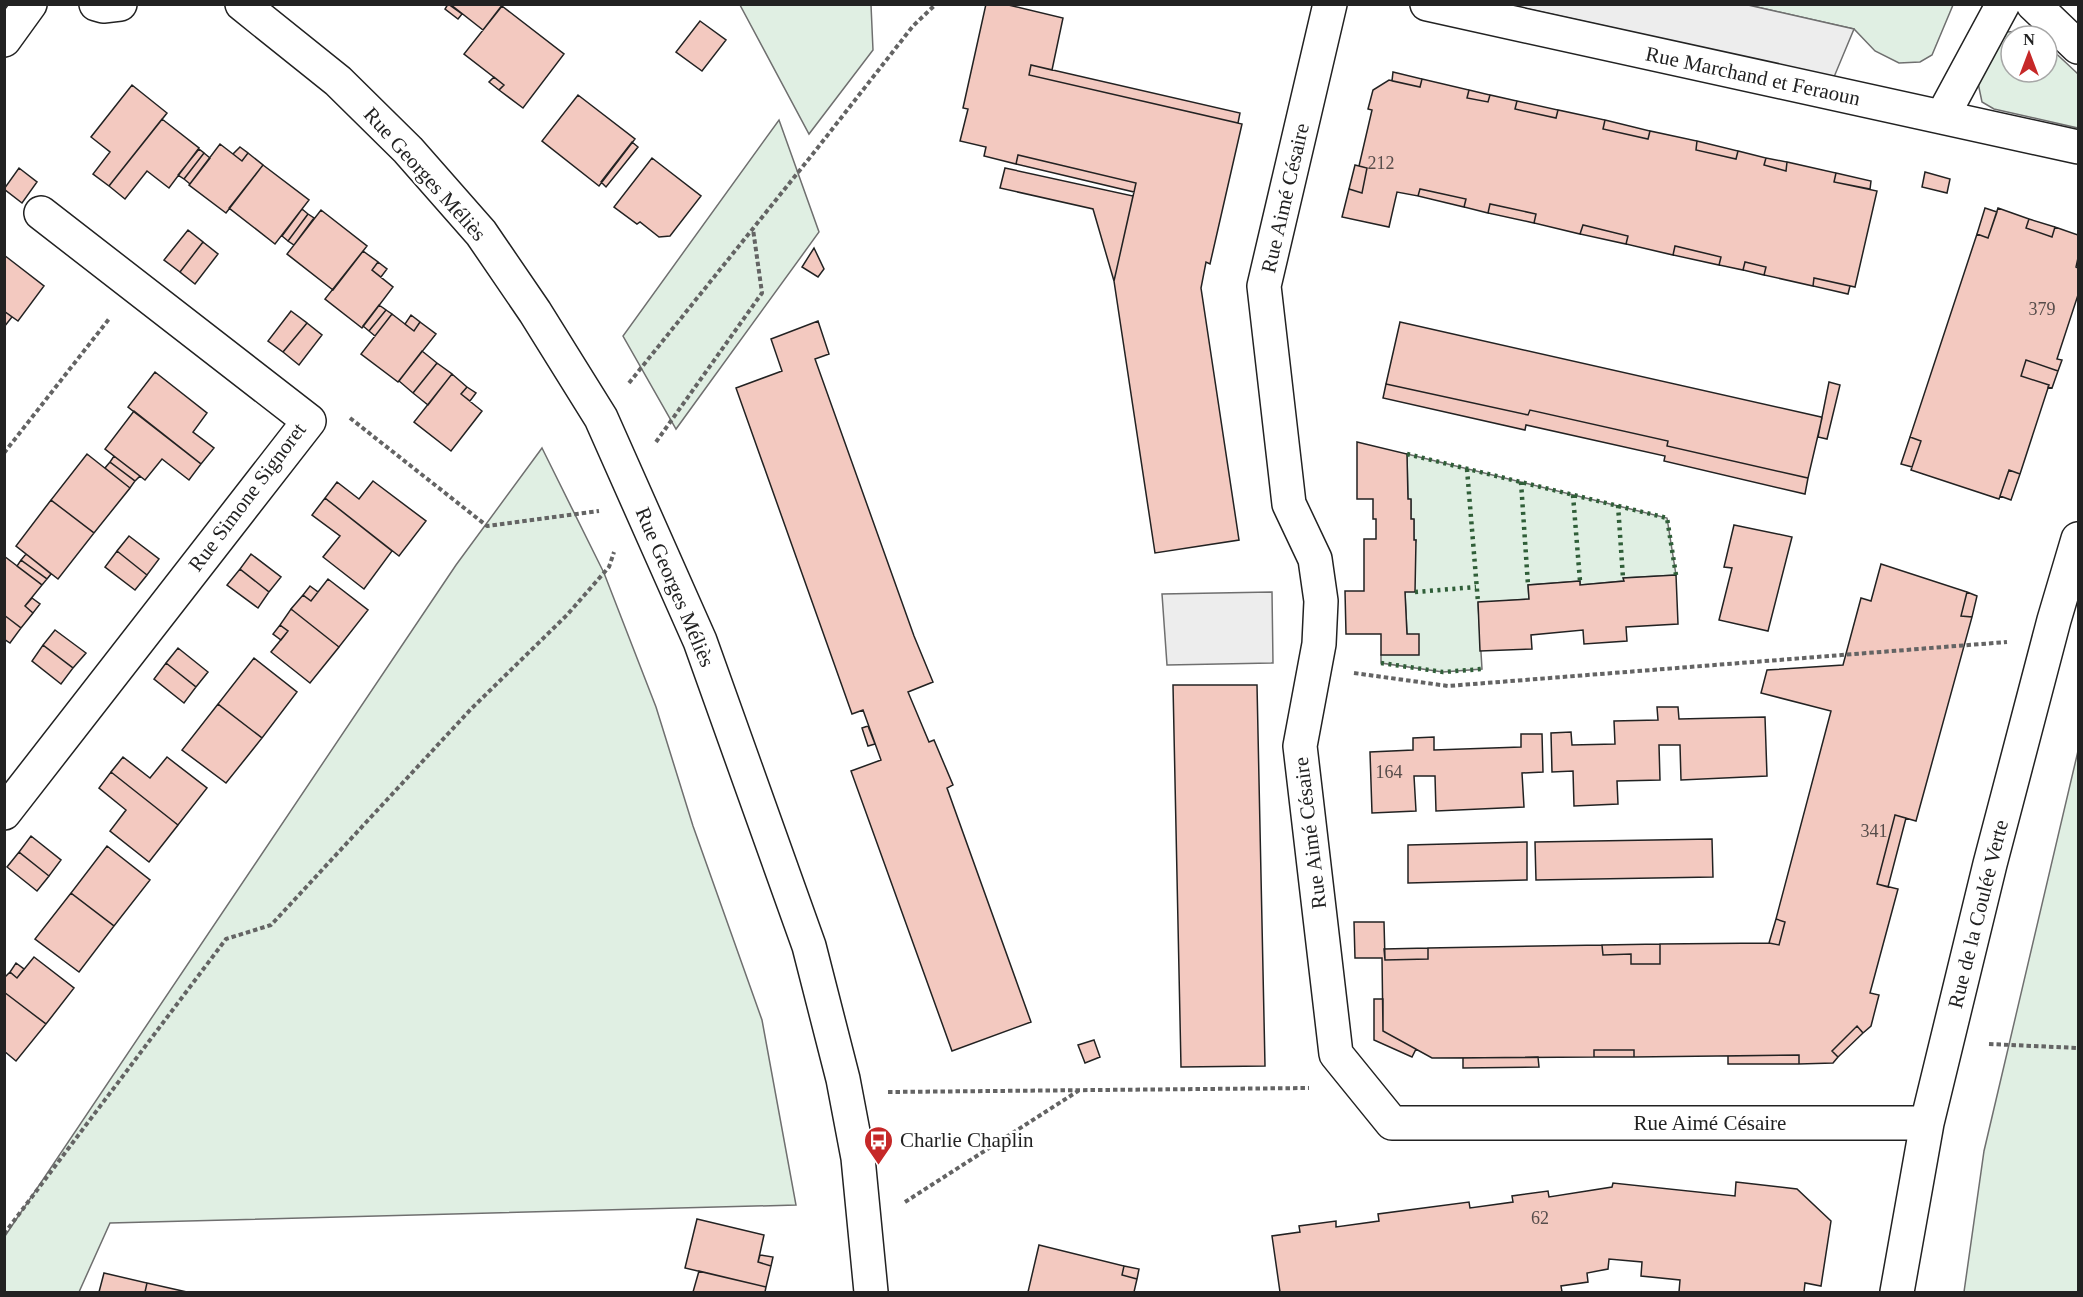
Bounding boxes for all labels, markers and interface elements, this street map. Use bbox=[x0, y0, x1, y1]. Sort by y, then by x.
north arrow bbox=[1999, 24, 2059, 84]
text: N bbox=[2023, 31, 2035, 48]
street label: Rue Marchand et Feraoun bbox=[1644, 42, 1863, 111]
street label: Rue Georges Méliès bbox=[359, 102, 491, 246]
street label: Rue Aimé Césaire bbox=[1256, 121, 1314, 275]
house number: 212 bbox=[1368, 153, 1395, 173]
house number: 379 bbox=[2029, 299, 2056, 319]
street label: Rue Simone Signoret bbox=[183, 418, 311, 576]
street label: Rue Georges Méliès bbox=[631, 504, 719, 670]
street label: Rue Aimé Césaire bbox=[1289, 756, 1331, 910]
house number: 164 bbox=[1376, 762, 1403, 782]
street label: Rue de la Coulée Verte bbox=[1943, 817, 2013, 1011]
house number: 341 bbox=[1861, 821, 1888, 841]
street label: Rue Aimé Césaire bbox=[1634, 1111, 1786, 1135]
bus stop icon: Charlie Chaplin bbox=[863, 1124, 895, 1166]
place label: Charlie Chaplin bbox=[900, 1128, 1034, 1152]
house number: 62 bbox=[1531, 1208, 1549, 1228]

